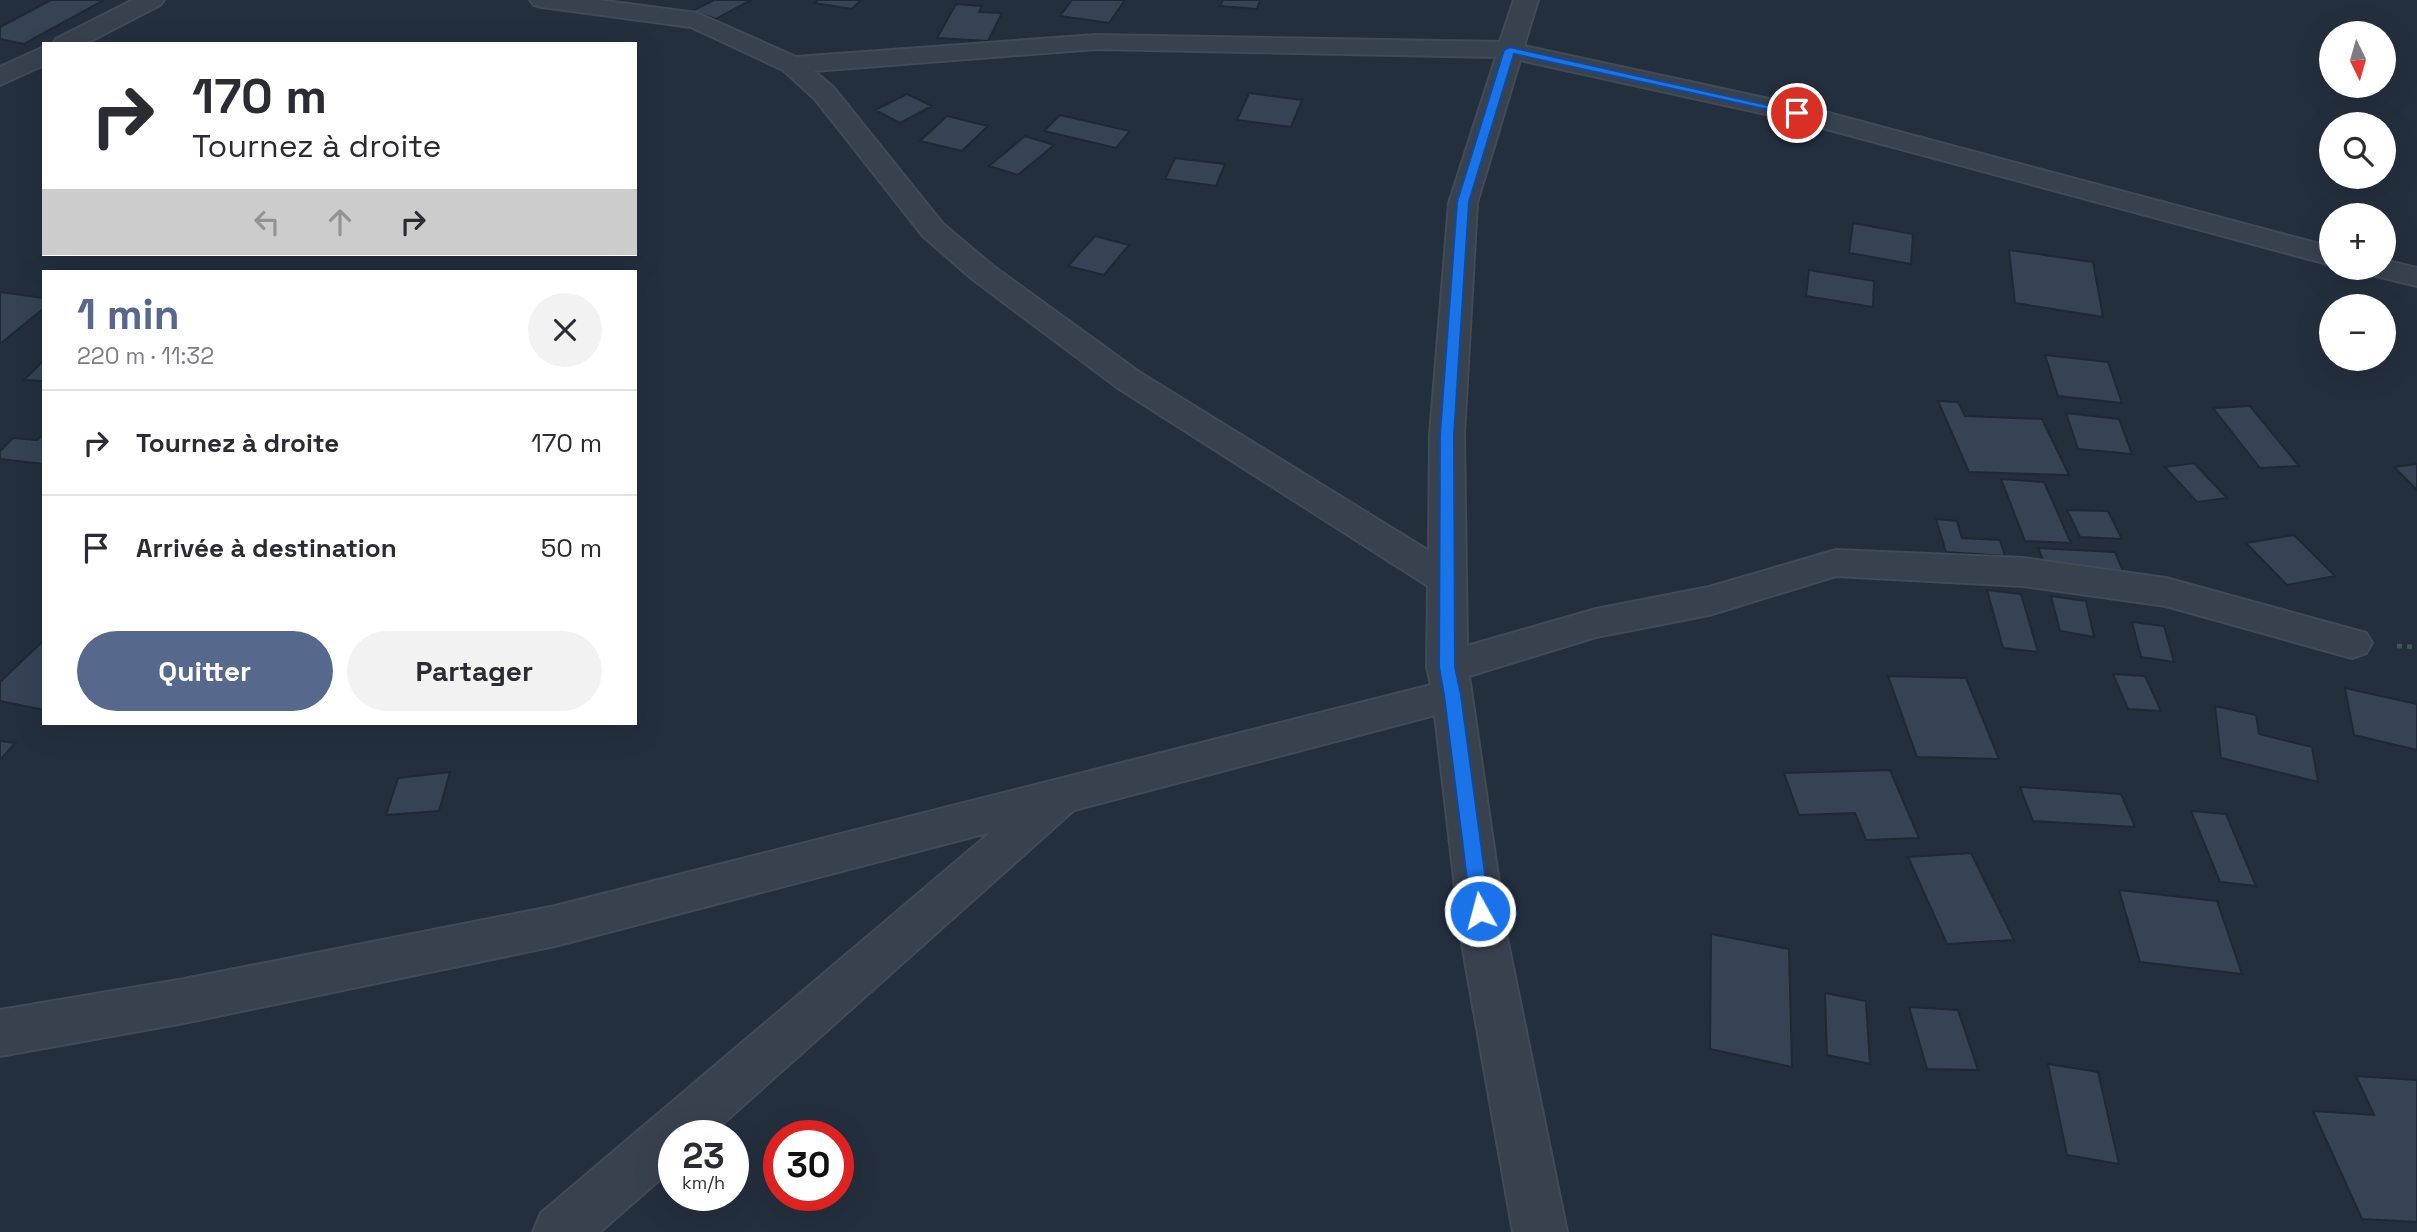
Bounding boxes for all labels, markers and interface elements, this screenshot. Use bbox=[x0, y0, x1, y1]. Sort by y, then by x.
north arrow bbox=[2319, 21, 2396, 98]
map controls bbox=[2319, 21, 2396, 371]
text: 170 m bbox=[192, 65, 327, 127]
icon: right bbox=[77, 70, 168, 161]
pin bbox=[1767, 83, 1827, 143]
icon: arrive bbox=[1778, 94, 1816, 132]
button: search bbox=[2319, 112, 2396, 189]
text: Tournez à droite bbox=[192, 126, 441, 166]
icon: left bbox=[248, 203, 286, 241]
icon: ahead bbox=[321, 203, 359, 241]
icon: right bbox=[394, 203, 432, 241]
button: + bbox=[2319, 203, 2396, 280]
text: 1 min bbox=[77, 288, 180, 341]
button: close bbox=[528, 293, 602, 367]
button: − bbox=[2319, 294, 2396, 371]
text: 220 m · 11:32 bbox=[77, 341, 214, 371]
icon: right bbox=[77, 424, 115, 462]
text: Tournez à droite bbox=[136, 426, 339, 460]
text: 170 m bbox=[531, 426, 602, 460]
icon: arrive bbox=[77, 529, 115, 567]
text: Arrivée à destination bbox=[136, 531, 397, 565]
text: 50 m bbox=[541, 531, 602, 565]
button: Quitter bbox=[77, 631, 333, 711]
button: Partager bbox=[347, 631, 602, 711]
position arrow bbox=[1443, 874, 1517, 948]
speed limit sign: 30 bbox=[763, 1120, 854, 1211]
text: 23 bbox=[682, 1134, 725, 1178]
text: km/h bbox=[682, 1171, 725, 1194]

